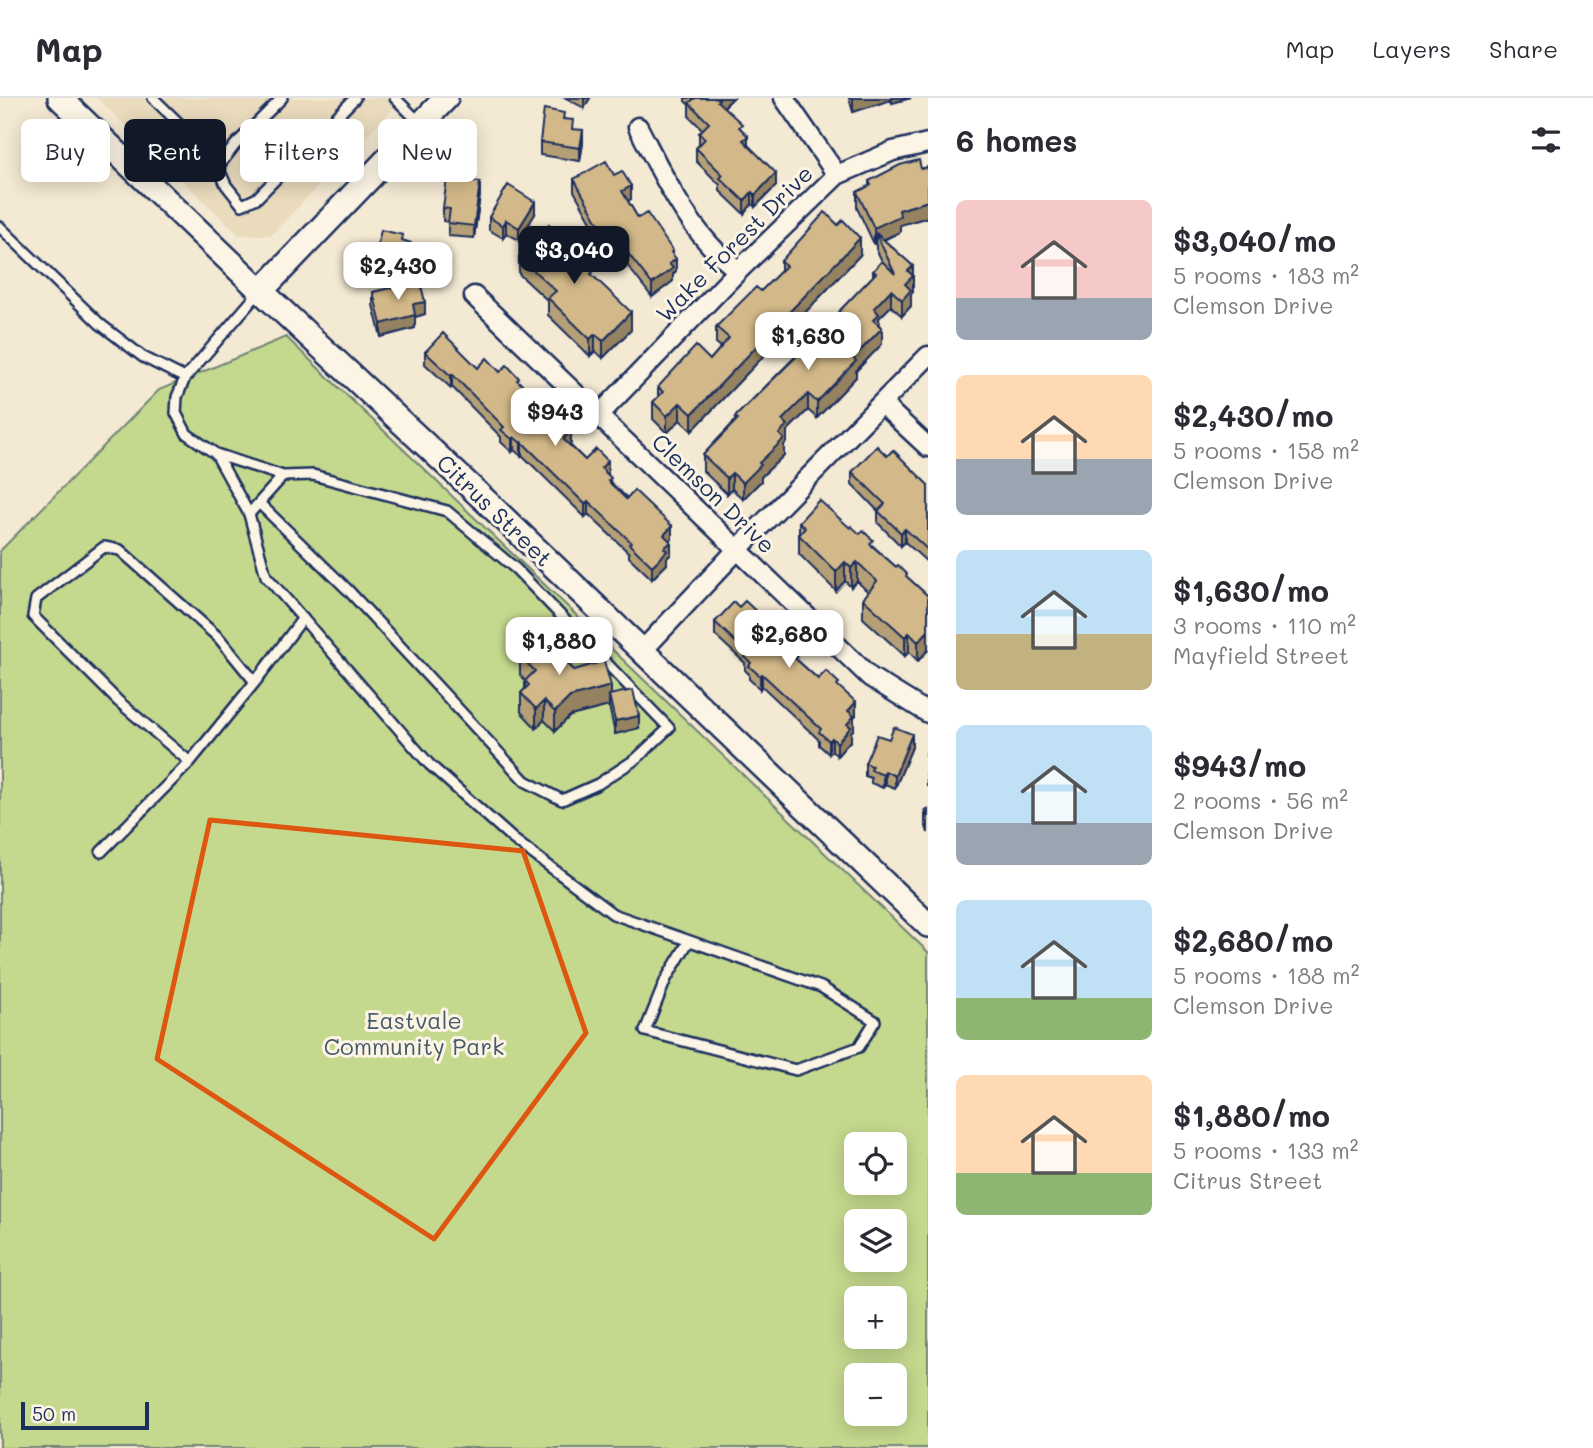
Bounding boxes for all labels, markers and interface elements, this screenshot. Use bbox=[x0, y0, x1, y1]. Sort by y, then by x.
text: Map bbox=[35, 27, 103, 70]
text: Map bbox=[1286, 33, 1334, 64]
text: Layers bbox=[1372, 33, 1451, 64]
text: Share bbox=[1489, 33, 1558, 64]
chip: Buy bbox=[21, 119, 110, 182]
chip: Rent bbox=[124, 119, 226, 182]
chip: Filters bbox=[240, 119, 364, 182]
chip: New bbox=[378, 119, 477, 182]
text: 6 homes bbox=[956, 120, 1077, 160]
icon: filters bbox=[1527, 121, 1565, 159]
street label: Wake Forest Drive bbox=[649, 158, 819, 328]
text: $3,040/mo bbox=[1173, 220, 1336, 260]
pin: $3,040 bbox=[517, 226, 631, 286]
icon: home bbox=[1012, 228, 1096, 312]
text: $3,040 bbox=[534, 234, 614, 264]
pin: $2,430 bbox=[341, 242, 455, 302]
text: $2,430 bbox=[359, 250, 437, 280]
text: 5 rooms · 183 m² bbox=[1173, 260, 1359, 290]
text: Clemson Drive bbox=[1173, 290, 1333, 320]
pin: $1,630 bbox=[751, 313, 865, 372]
text: $1,630 bbox=[771, 320, 845, 350]
pin: $943 bbox=[514, 388, 596, 448]
text: $2,430/mo bbox=[1173, 395, 1333, 435]
text: $943 bbox=[527, 396, 583, 426]
icon: home bbox=[1012, 403, 1096, 487]
street label: Clemson Drive bbox=[646, 426, 782, 560]
text: 5 rooms · 158 m² bbox=[1173, 435, 1359, 465]
street label: Citrus Street bbox=[431, 447, 559, 573]
text: Clemson Drive bbox=[1173, 465, 1333, 495]
text: $1,630/mo bbox=[1173, 570, 1329, 610]
icon: home bbox=[1012, 578, 1096, 662]
pin: $2,680 bbox=[732, 610, 846, 670]
text: 3 rooms · 110 m² bbox=[1173, 610, 1356, 640]
pin: $1,880 bbox=[502, 618, 616, 677]
text: $2,680 bbox=[750, 618, 828, 648]
text: $1,880 bbox=[522, 625, 596, 655]
text: Mayfield Street bbox=[1173, 640, 1349, 670]
text: $943/mo bbox=[1173, 745, 1306, 785]
icon: home bbox=[1012, 753, 1096, 837]
text: 2 rooms · 56 m² bbox=[1173, 785, 1348, 815]
text: Clemson Drive bbox=[1173, 815, 1333, 845]
text: $2,680/mo bbox=[1173, 920, 1333, 960]
icon: home bbox=[1012, 928, 1096, 1012]
text: 5 rooms · 188 m² bbox=[1173, 960, 1359, 990]
text: Clemson Drive bbox=[1173, 990, 1333, 1020]
park label: Eastvale Community Park bbox=[324, 1005, 504, 1061]
text: $1,880/mo bbox=[1173, 1095, 1330, 1135]
icon: home bbox=[1012, 1103, 1096, 1187]
map controls bbox=[844, 1132, 907, 1426]
button: locate bbox=[844, 1132, 907, 1195]
text: 5 rooms · 133 m² bbox=[1173, 1135, 1358, 1165]
text: Citrus Street bbox=[1173, 1165, 1322, 1195]
button: layers bbox=[844, 1209, 907, 1272]
button: + bbox=[844, 1286, 907, 1349]
button: − bbox=[844, 1363, 907, 1426]
scale bar bbox=[21, 1399, 149, 1431]
text: 50 m bbox=[32, 1401, 76, 1426]

